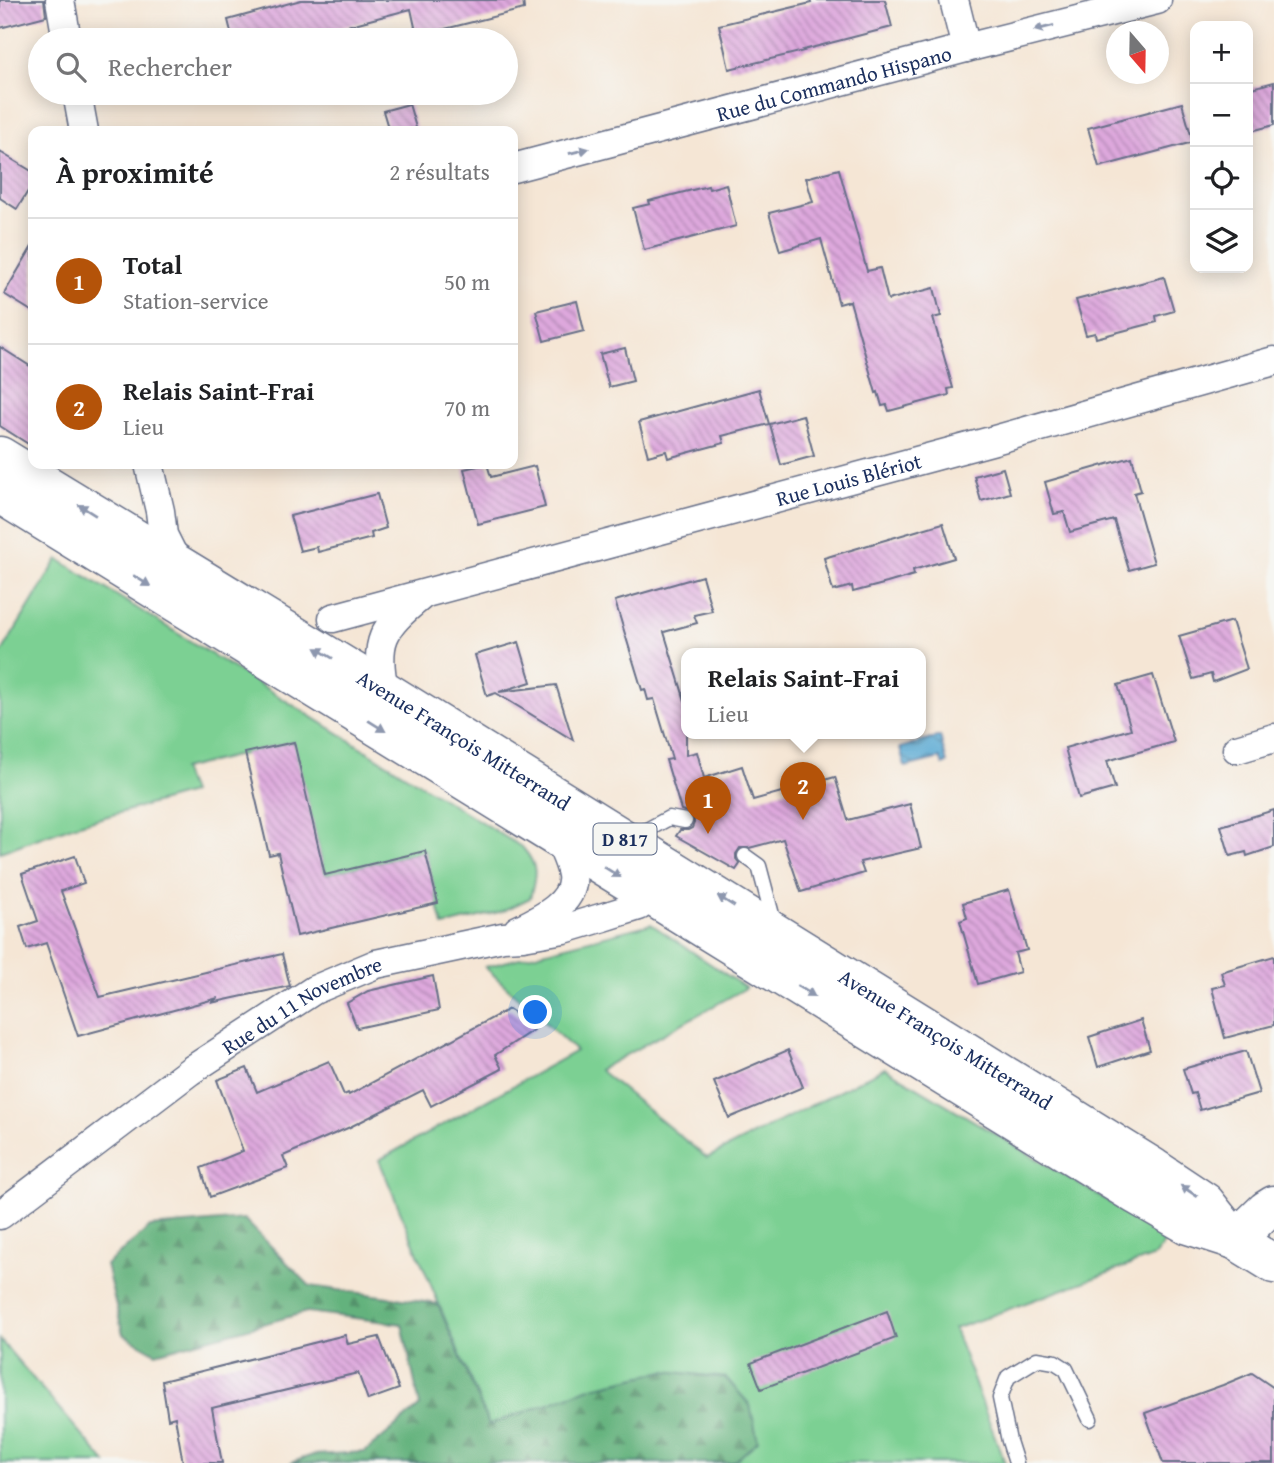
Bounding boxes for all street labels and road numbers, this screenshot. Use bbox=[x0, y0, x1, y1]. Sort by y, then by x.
street label: Rue du Commando Hispano bbox=[713, 37, 955, 129]
street label: Rue Louis Blériot bbox=[772, 445, 925, 514]
street label: Avenue François Mitterrand bbox=[351, 662, 578, 818]
road number: D 817 bbox=[594, 824, 656, 854]
street label: Rue du 11 Novembre bbox=[215, 948, 385, 1062]
street label: Avenue François Mitterrand bbox=[833, 961, 1059, 1117]

